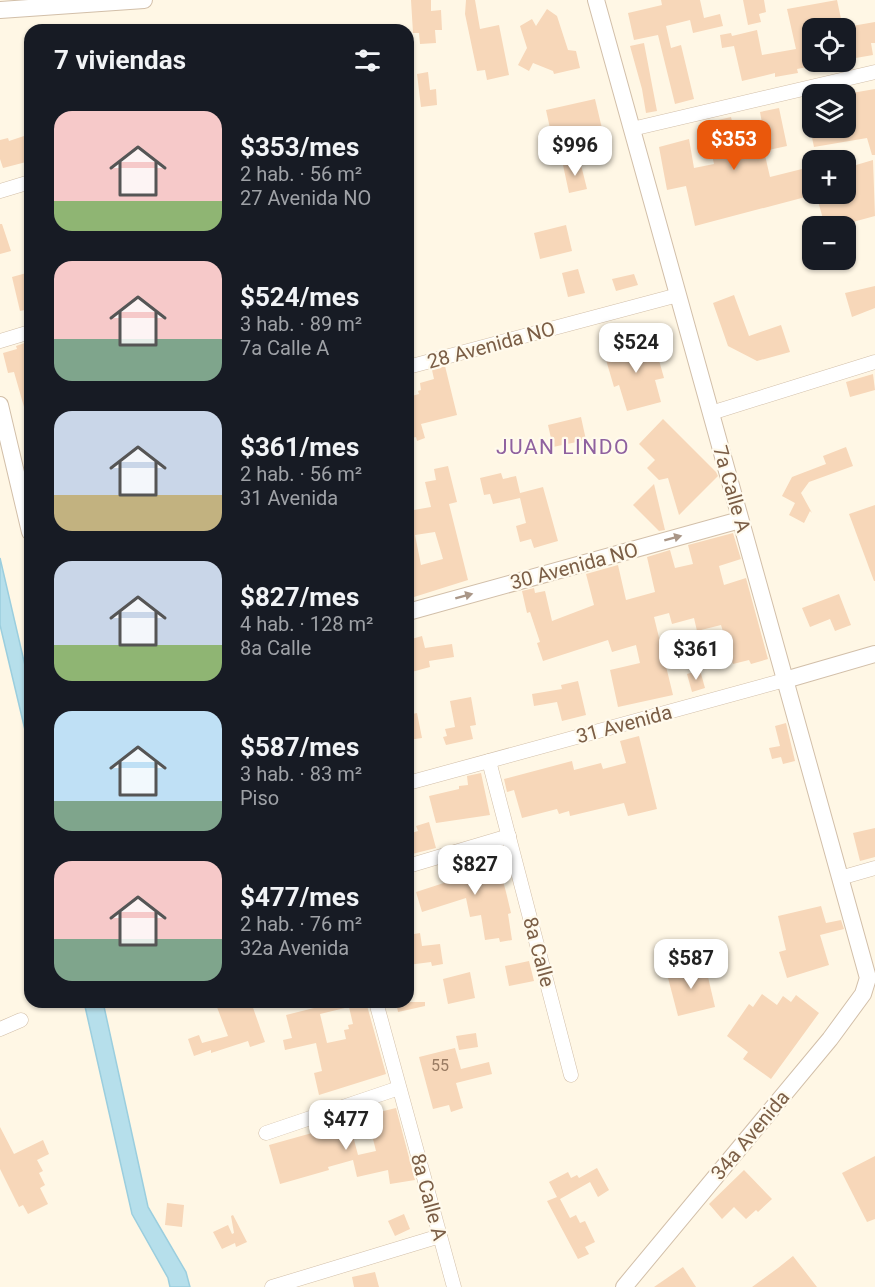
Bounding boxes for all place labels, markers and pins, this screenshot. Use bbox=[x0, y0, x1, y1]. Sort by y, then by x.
pin: $353 bbox=[698, 120, 770, 171]
pin: $996 bbox=[539, 126, 611, 177]
pin: $524 bbox=[600, 323, 672, 374]
pin: $361 bbox=[660, 630, 732, 681]
pin: $827 bbox=[439, 845, 511, 896]
pin: $587 bbox=[655, 939, 727, 990]
pin: $477 bbox=[310, 1100, 382, 1151]

